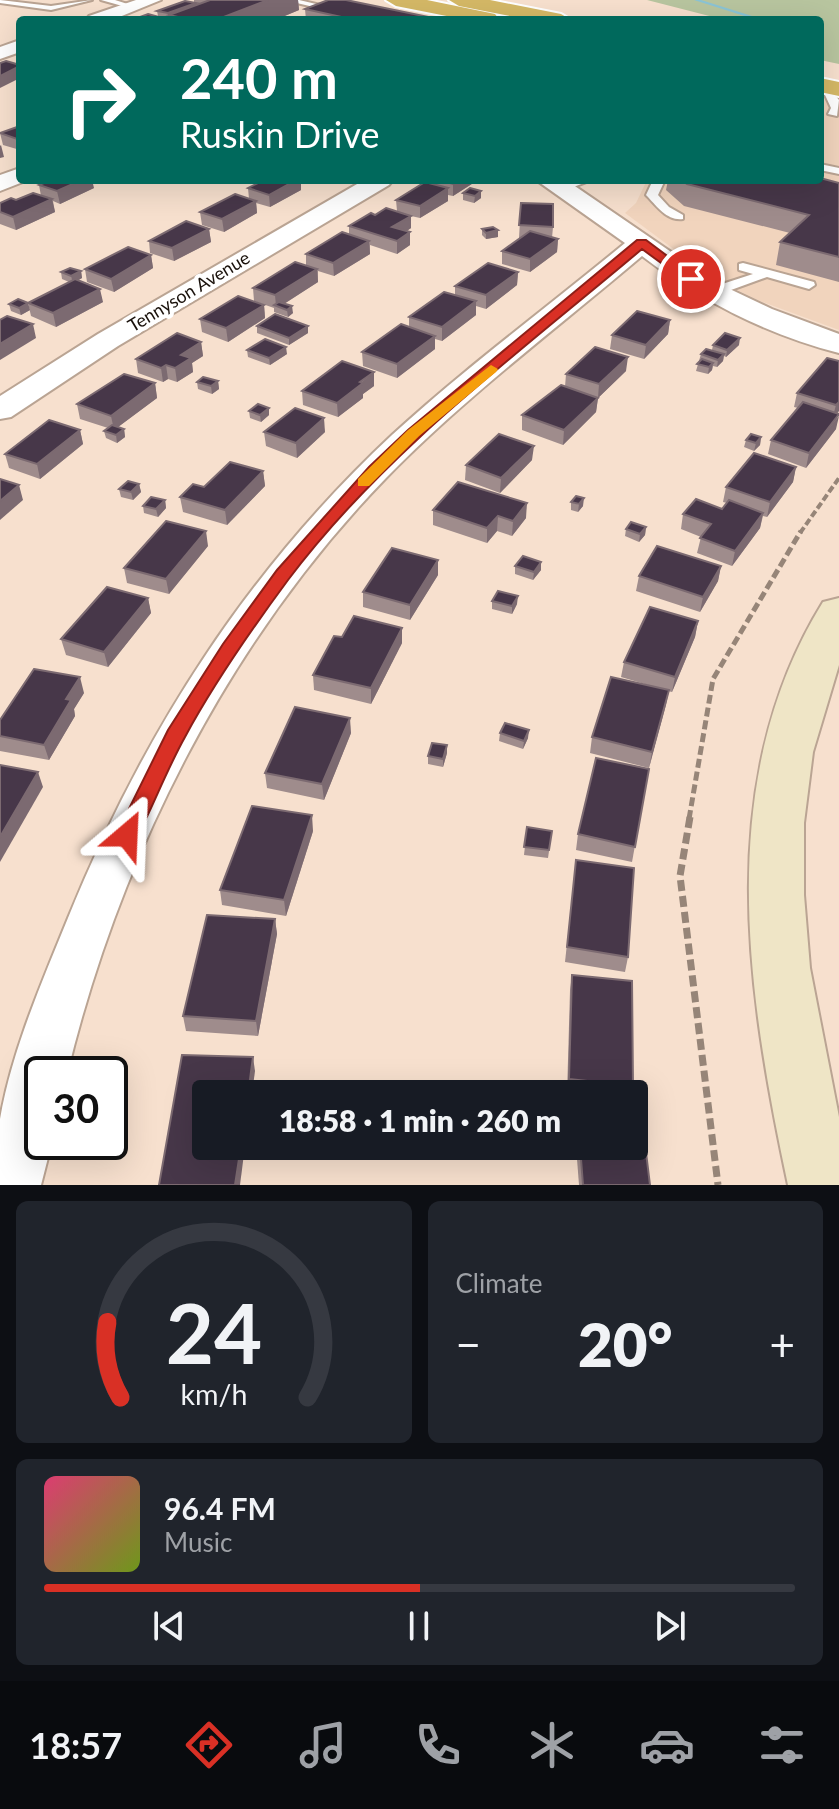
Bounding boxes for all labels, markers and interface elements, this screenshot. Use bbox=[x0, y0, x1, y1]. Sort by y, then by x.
text: 240 m bbox=[180, 44, 338, 111]
icon: right bbox=[48, 48, 152, 152]
text: Ruskin Drive bbox=[180, 112, 380, 156]
pin bbox=[657, 245, 725, 313]
street label: Tennyson Avenue bbox=[123, 246, 254, 336]
icon: arrive bbox=[669, 257, 713, 301]
position arrow bbox=[85, 793, 169, 877]
speed limit sign: 30 bbox=[24, 1056, 128, 1160]
text: 18:58 · 1 min · 260 m bbox=[279, 1102, 561, 1138]
text: Climate bbox=[456, 1267, 542, 1299]
text: 24 bbox=[166, 1282, 262, 1382]
text: 20° bbox=[578, 1308, 673, 1380]
text: − bbox=[456, 1318, 481, 1370]
text: + bbox=[769, 1318, 795, 1370]
text: km/h bbox=[180, 1377, 247, 1411]
text: 96.4 FM bbox=[164, 1490, 276, 1526]
text: Music bbox=[164, 1526, 232, 1558]
icon: previous bbox=[147, 1604, 191, 1648]
icon: pause bbox=[397, 1604, 441, 1648]
icon: next bbox=[648, 1604, 692, 1648]
icon: directions bbox=[181, 1717, 237, 1773]
icon: music bbox=[295, 1717, 351, 1773]
icon: phone bbox=[410, 1717, 466, 1773]
icon: climate bbox=[524, 1717, 580, 1773]
icon: car bbox=[639, 1717, 695, 1773]
icon: filters bbox=[754, 1717, 810, 1773]
text: 18:57 bbox=[29, 1723, 122, 1767]

